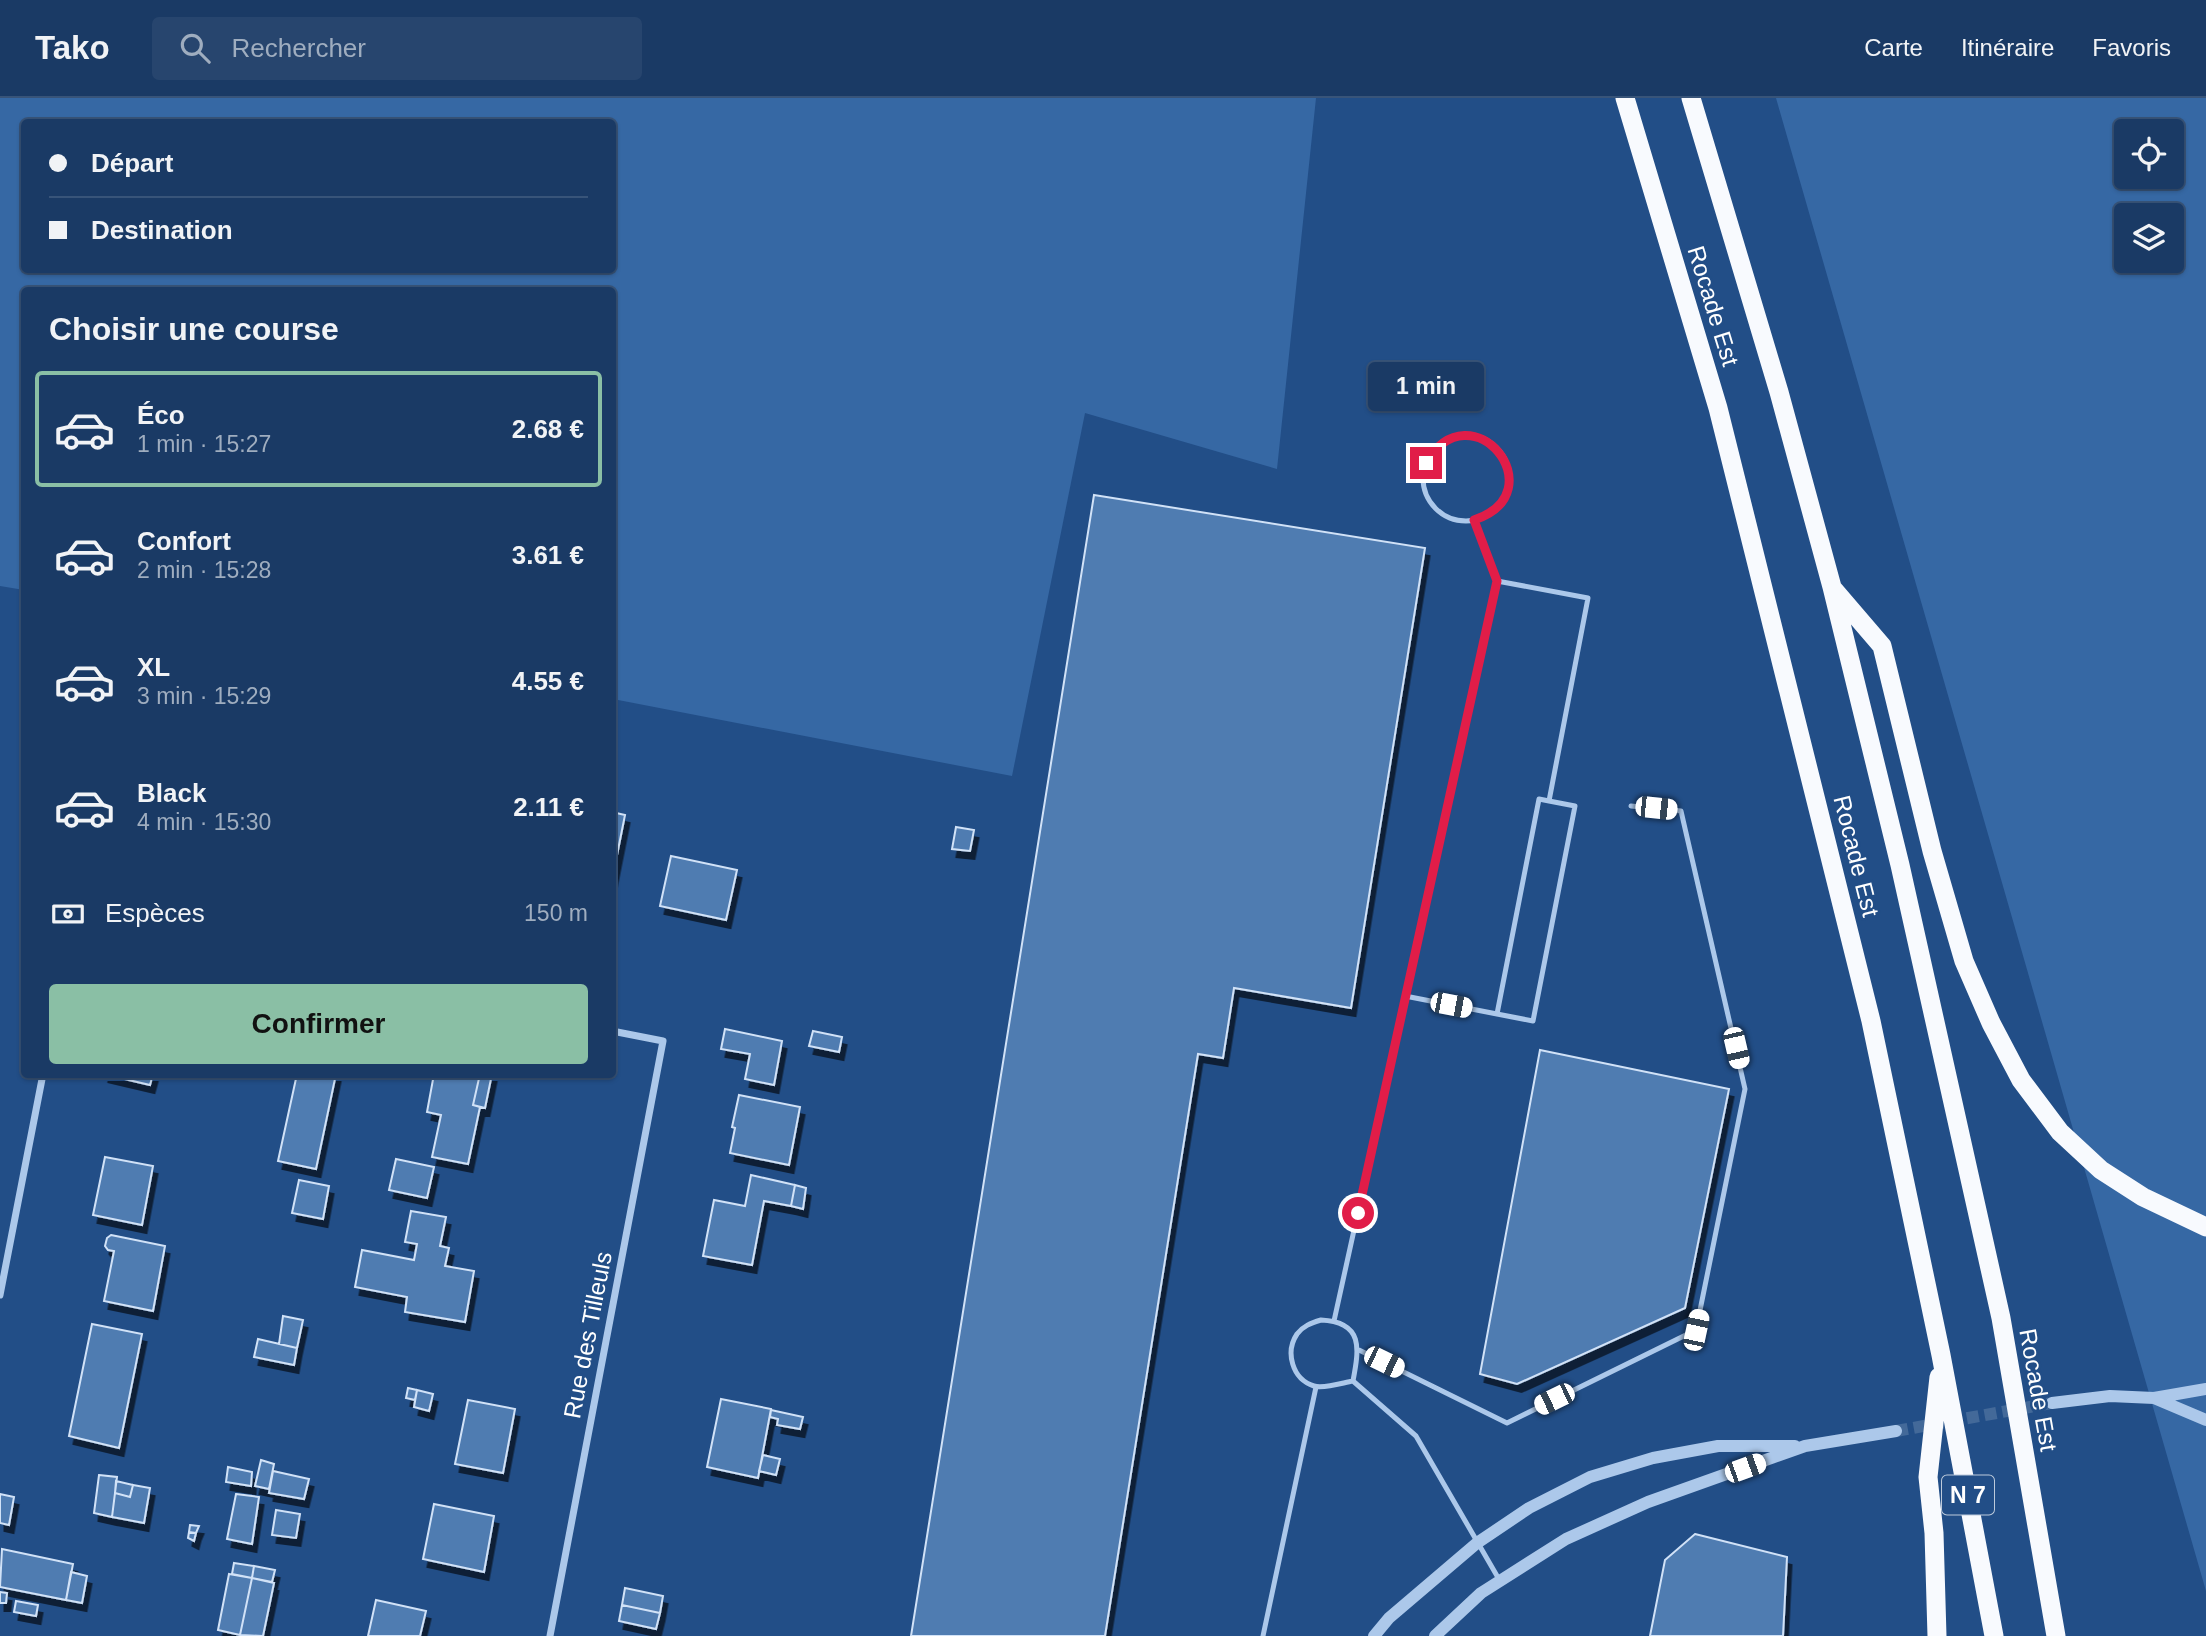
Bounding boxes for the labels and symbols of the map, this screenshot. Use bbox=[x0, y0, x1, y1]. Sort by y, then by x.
street label: Rocade Est bbox=[1682, 243, 1745, 369]
callout: 1 min bbox=[1368, 362, 1484, 410]
route end bbox=[1410, 447, 1442, 479]
street label: Rocade Est bbox=[1828, 792, 1885, 920]
car bbox=[1635, 795, 1678, 821]
car bbox=[1429, 991, 1474, 1019]
car bbox=[1722, 1025, 1751, 1071]
route start bbox=[1342, 1197, 1374, 1229]
street label: Rue des Tilleuls bbox=[558, 1249, 617, 1421]
car bbox=[1682, 1307, 1711, 1353]
street label: Rocade Est bbox=[2014, 1326, 2063, 1454]
car bbox=[1361, 1343, 1408, 1381]
car bbox=[1531, 1380, 1578, 1418]
car bbox=[1722, 1451, 1769, 1485]
road number: N 7 bbox=[1942, 1476, 1994, 1514]

